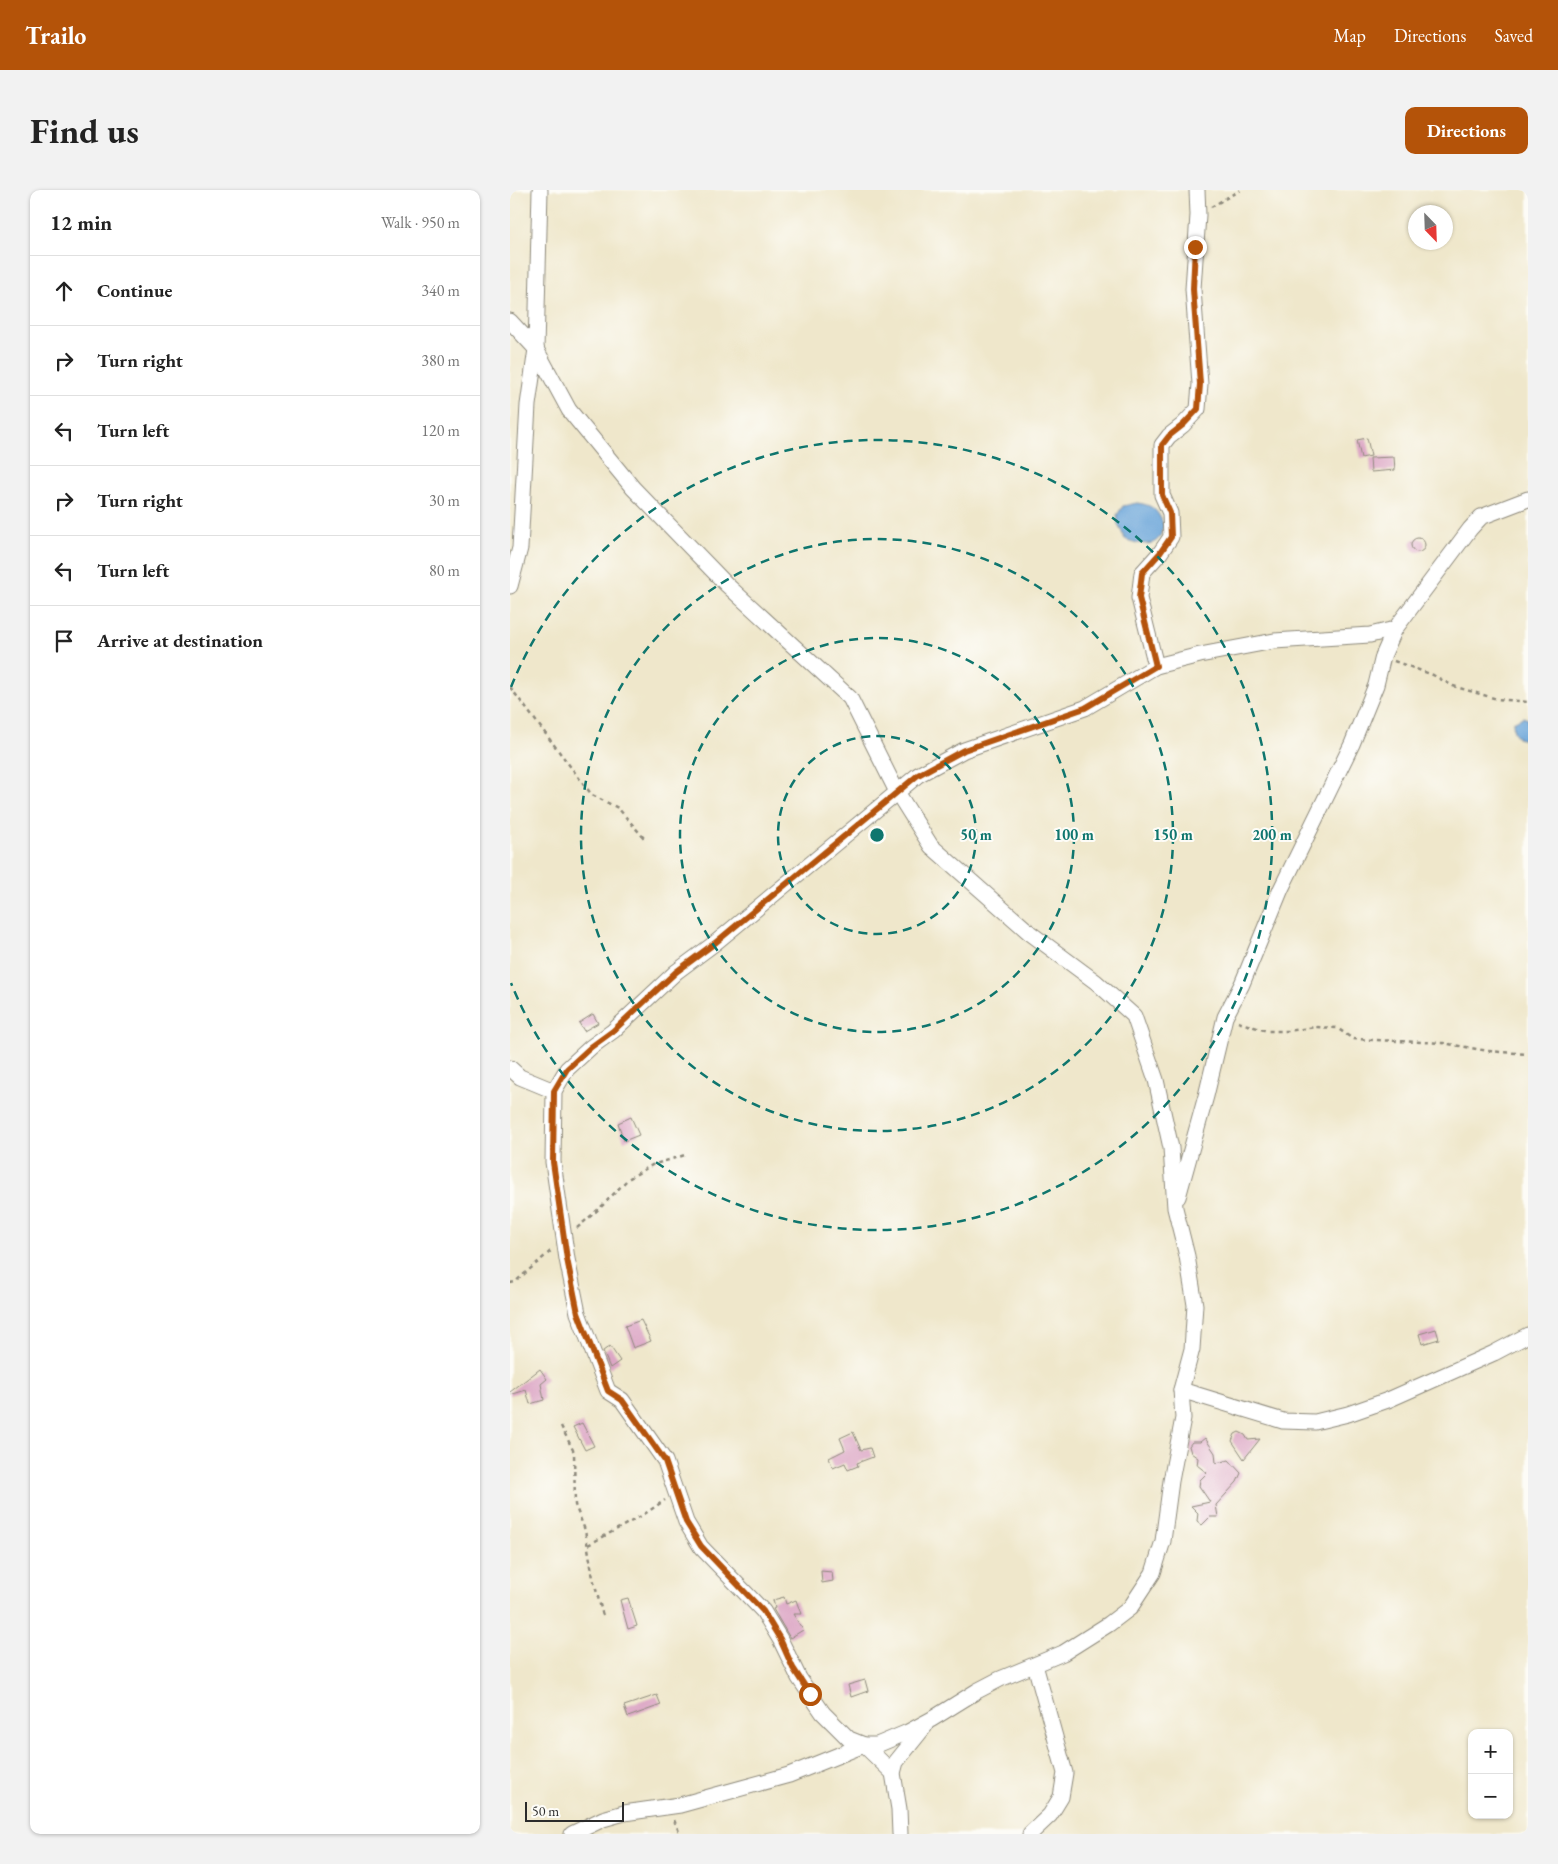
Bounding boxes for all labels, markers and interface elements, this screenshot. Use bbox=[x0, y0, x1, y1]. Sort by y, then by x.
text: Trailo bbox=[25, 20, 86, 51]
text: Map bbox=[1334, 24, 1366, 47]
text: Directions bbox=[1394, 24, 1466, 47]
text: Saved bbox=[1494, 24, 1533, 47]
button: Directions bbox=[1405, 107, 1528, 154]
text: Find us bbox=[30, 108, 139, 153]
north arrow bbox=[1408, 205, 1453, 250]
text: 12 min bbox=[50, 209, 112, 236]
text: Walk · 950 m bbox=[381, 212, 460, 233]
route end bbox=[1184, 236, 1207, 259]
icon: ahead bbox=[50, 277, 78, 305]
text: Continue bbox=[97, 278, 172, 303]
text: 340 m bbox=[421, 280, 460, 301]
icon: right bbox=[50, 347, 78, 375]
text: Turn right bbox=[97, 348, 183, 373]
text: 380 m bbox=[421, 350, 460, 371]
icon: left bbox=[50, 417, 78, 445]
text: Turn left bbox=[97, 418, 169, 443]
text: 120 m bbox=[421, 420, 460, 441]
icon: right bbox=[50, 487, 78, 515]
text: Turn right bbox=[97, 488, 183, 513]
text: 30 m bbox=[429, 490, 460, 511]
icon: left bbox=[50, 557, 78, 585]
text: Turn left bbox=[97, 558, 169, 583]
text: 80 m bbox=[429, 560, 460, 581]
icon: arrive bbox=[50, 627, 78, 655]
text: Arrive at destination bbox=[97, 628, 263, 653]
text: 50 m bbox=[960, 825, 992, 844]
text: 100 m bbox=[1054, 825, 1094, 844]
text: 150 m bbox=[1153, 825, 1193, 844]
text: 200 m bbox=[1252, 825, 1292, 844]
centre of rings bbox=[868, 826, 886, 844]
route start bbox=[799, 1683, 822, 1706]
map controls bbox=[1468, 1729, 1513, 1819]
button: + bbox=[1468, 1729, 1513, 1774]
button: − bbox=[1468, 1774, 1513, 1819]
scale bar bbox=[525, 1799, 624, 1822]
text: 50 m bbox=[532, 1802, 559, 1820]

